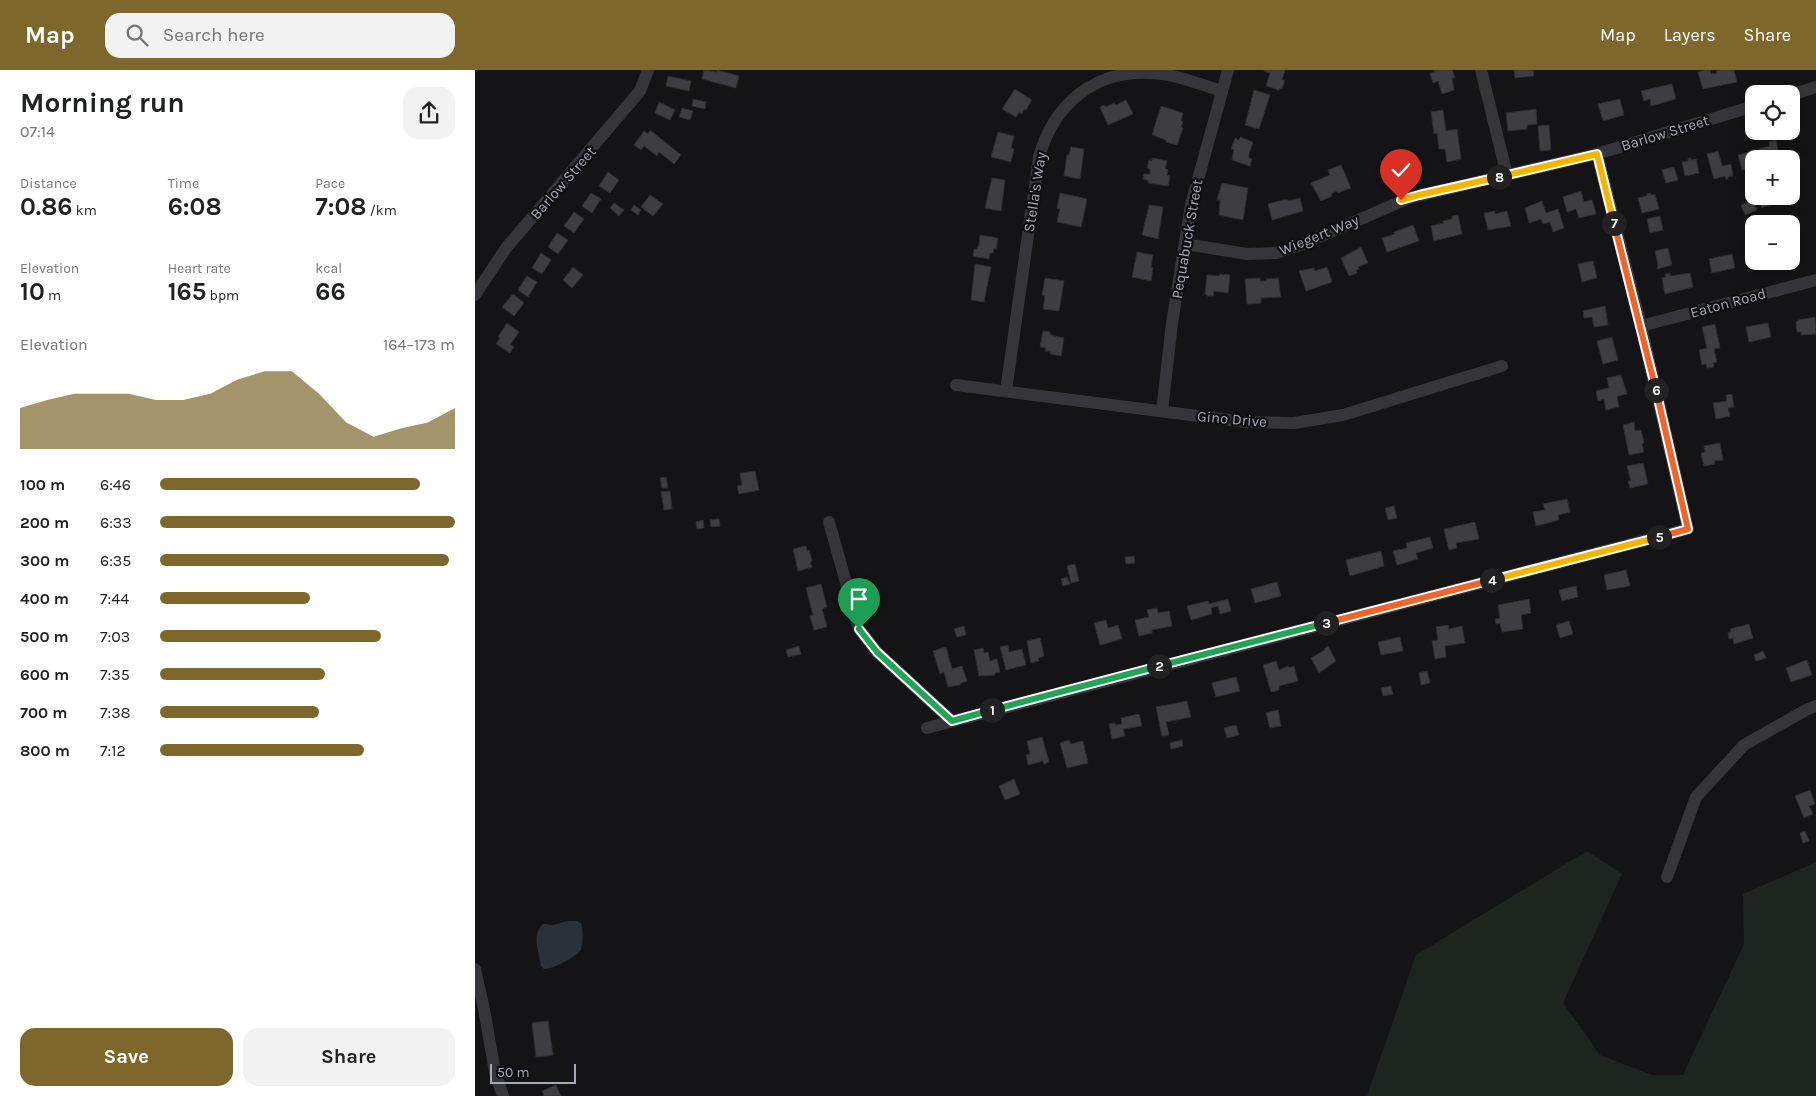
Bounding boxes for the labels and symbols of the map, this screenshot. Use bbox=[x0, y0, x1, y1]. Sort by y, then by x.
street label: Barlow Street bbox=[1619, 111, 1711, 155]
street label: Barlow Street bbox=[526, 142, 600, 223]
pin bbox=[1380, 149, 1422, 200]
street label: Stella's Way bbox=[1020, 151, 1050, 233]
pin: 8 bbox=[1487, 164, 1511, 190]
street label: Pequabuck Street bbox=[1168, 177, 1206, 300]
pin: 7 bbox=[1601, 210, 1627, 236]
street label: Wiegert Way bbox=[1276, 211, 1362, 259]
street label: Eaton Road bbox=[1688, 284, 1768, 322]
pin: 6 bbox=[1643, 378, 1669, 402]
street label: Gino Drive bbox=[1196, 407, 1268, 431]
pin: 5 bbox=[1647, 524, 1671, 550]
pin: 4 bbox=[1479, 568, 1505, 592]
pin bbox=[838, 578, 880, 629]
pin: 3 bbox=[1313, 610, 1339, 636]
pin: 2 bbox=[1147, 654, 1171, 678]
pin: 1 bbox=[979, 698, 1005, 722]
scale bar bbox=[490, 1061, 576, 1084]

